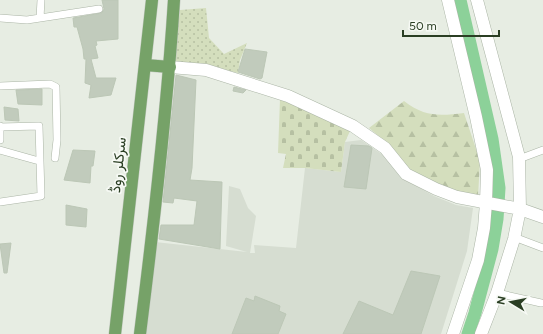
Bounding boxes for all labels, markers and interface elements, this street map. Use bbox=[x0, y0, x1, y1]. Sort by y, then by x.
scale bar bbox=[403, 12, 499, 38]
text: 50 m bbox=[409, 19, 437, 33]
street label: سرکلر روڈ bbox=[106, 136, 130, 194]
north arrow bbox=[491, 282, 531, 322]
text: N bbox=[495, 295, 509, 306]

